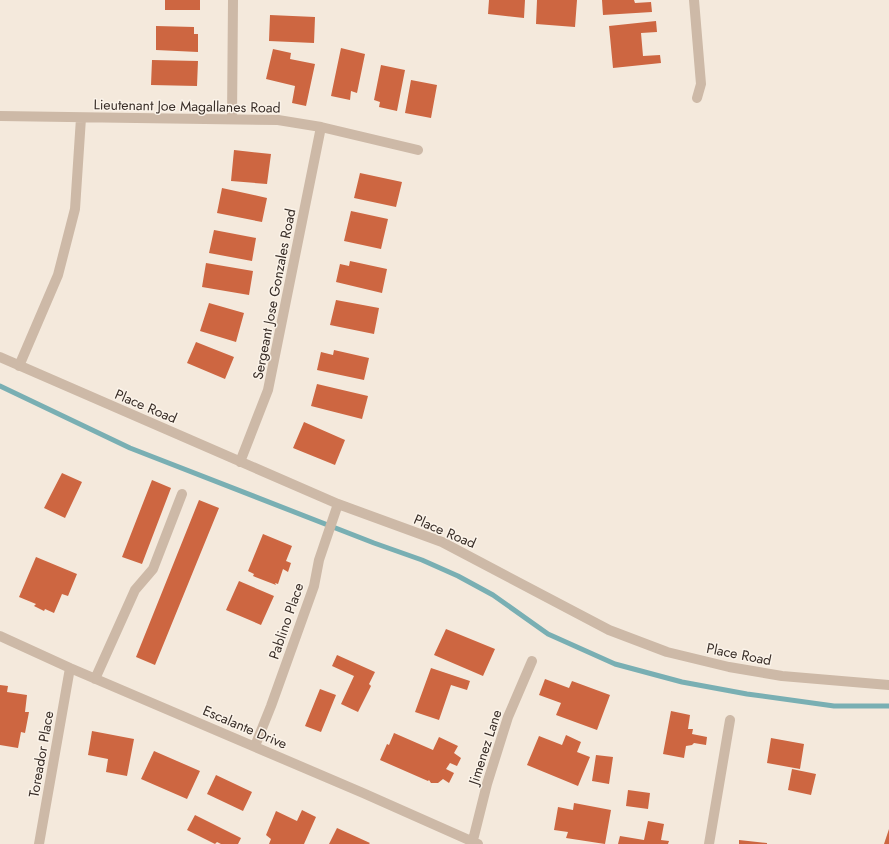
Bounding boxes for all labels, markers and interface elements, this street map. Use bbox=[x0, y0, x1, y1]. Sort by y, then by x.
street label: Lieutenant Joe Magallanes Road bbox=[93, 94, 281, 118]
street label: Sergeant Jose Gonzales Road bbox=[248, 207, 300, 381]
street label: Place Road bbox=[112, 384, 180, 428]
street label: Place Road bbox=[411, 509, 479, 553]
street label: Pablino Place bbox=[264, 580, 308, 662]
street label: Place Road bbox=[705, 638, 773, 670]
street label: Escalante Drive bbox=[200, 700, 290, 754]
street label: Jimenez Lane bbox=[463, 707, 507, 789]
street label: Toreador Place bbox=[24, 709, 58, 799]

